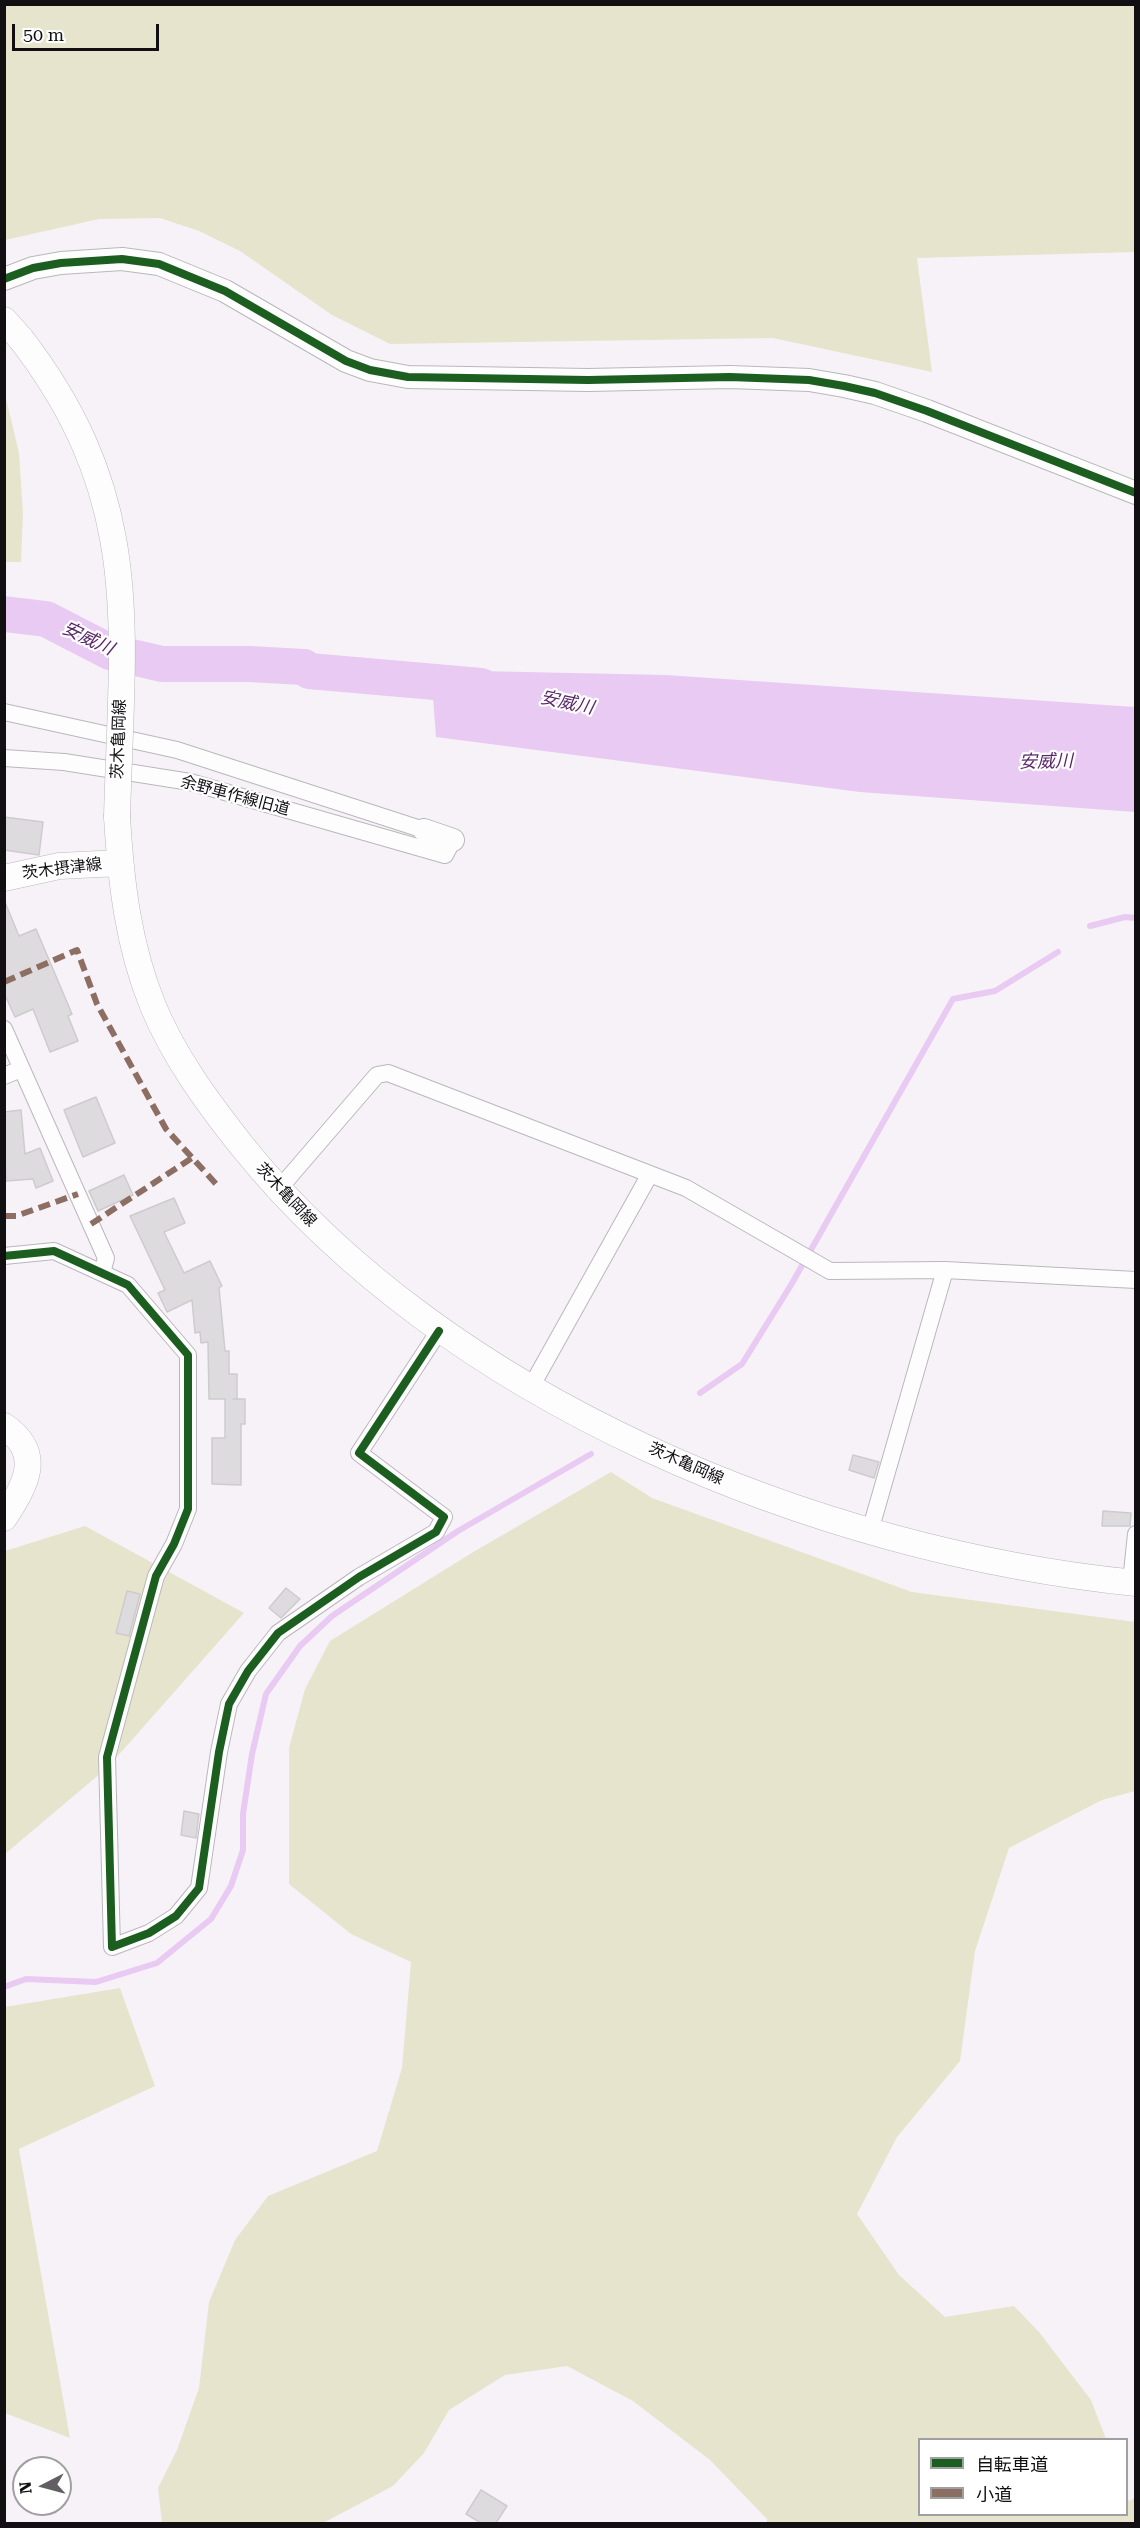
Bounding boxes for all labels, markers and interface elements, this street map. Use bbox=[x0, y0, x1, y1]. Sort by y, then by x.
scale bar bbox=[15, 12, 162, 50]
text: 50 m bbox=[23, 24, 64, 45]
water label: 安威川 bbox=[59, 618, 117, 660]
water label: 安威川 bbox=[538, 687, 596, 719]
street label: 茨木亀岡線 bbox=[108, 699, 130, 779]
water label: 安威川 bbox=[1019, 751, 1073, 773]
street label: 余野車作線旧道 bbox=[178, 772, 292, 820]
street label: 茨木摂津線 bbox=[21, 855, 103, 883]
street label: 茨木亀岡線 bbox=[252, 1159, 320, 1231]
street label: 茨木亀岡線 bbox=[646, 1439, 726, 1489]
legend bbox=[918, 2438, 1128, 2516]
text: 自転車道 bbox=[976, 2454, 1048, 2475]
north arrow bbox=[12, 2456, 72, 2516]
text: N bbox=[15, 2481, 36, 2495]
text: 小道 bbox=[976, 2484, 1012, 2505]

